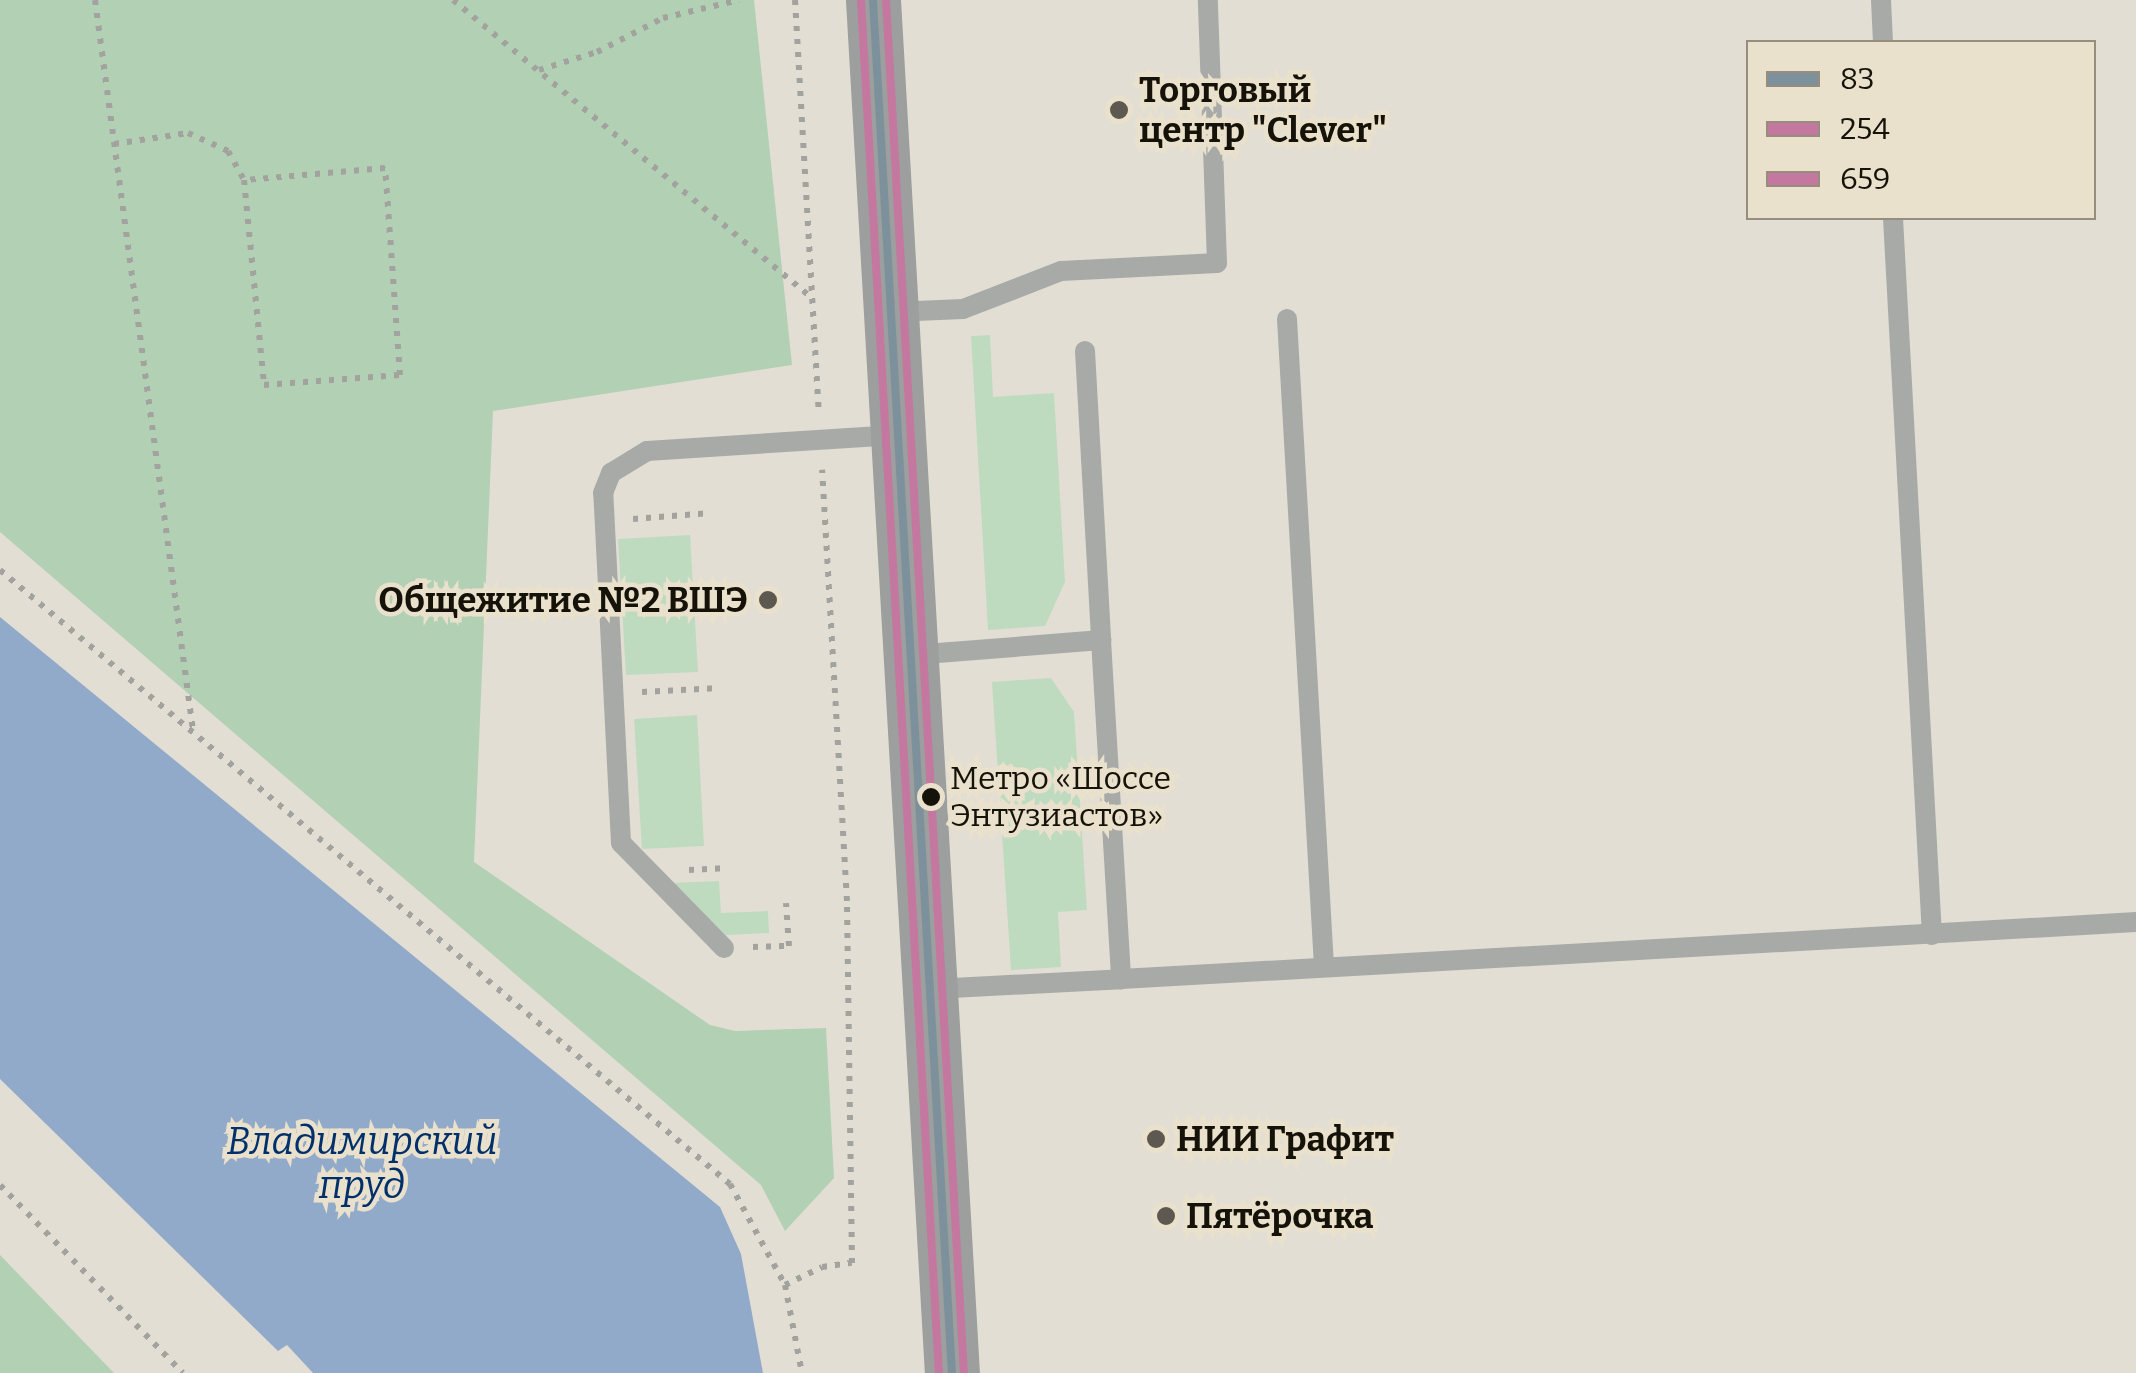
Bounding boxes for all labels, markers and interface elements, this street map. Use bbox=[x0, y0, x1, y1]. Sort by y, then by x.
legend bbox=[1746, 40, 2096, 220]
text: 83 bbox=[1840, 61, 1875, 97]
place label: Торговый центр "Clever" bbox=[1139, 69, 1386, 151]
marker: Торговый центр "Clever" bbox=[1108, 99, 1130, 121]
text: 254 bbox=[1840, 111, 1890, 147]
text: 659 bbox=[1840, 161, 1890, 197]
place label: Общежитие №2 ВШЭ bbox=[378, 579, 748, 621]
marker: Общежитие №2 ВШЭ bbox=[757, 589, 779, 611]
place label: Метро «Шоссе Энтузиастов» bbox=[950, 760, 1171, 835]
marker: Метро «Шоссе Энтузиастов» bbox=[921, 787, 941, 807]
place label: НИИ Графит bbox=[1176, 1118, 1394, 1160]
water label: Владимирский пруд bbox=[226, 1119, 498, 1208]
marker: НИИ Графит bbox=[1145, 1128, 1167, 1150]
place label: Пятёрочка bbox=[1186, 1195, 1373, 1237]
marker: Пятёрочка bbox=[1155, 1205, 1177, 1227]

